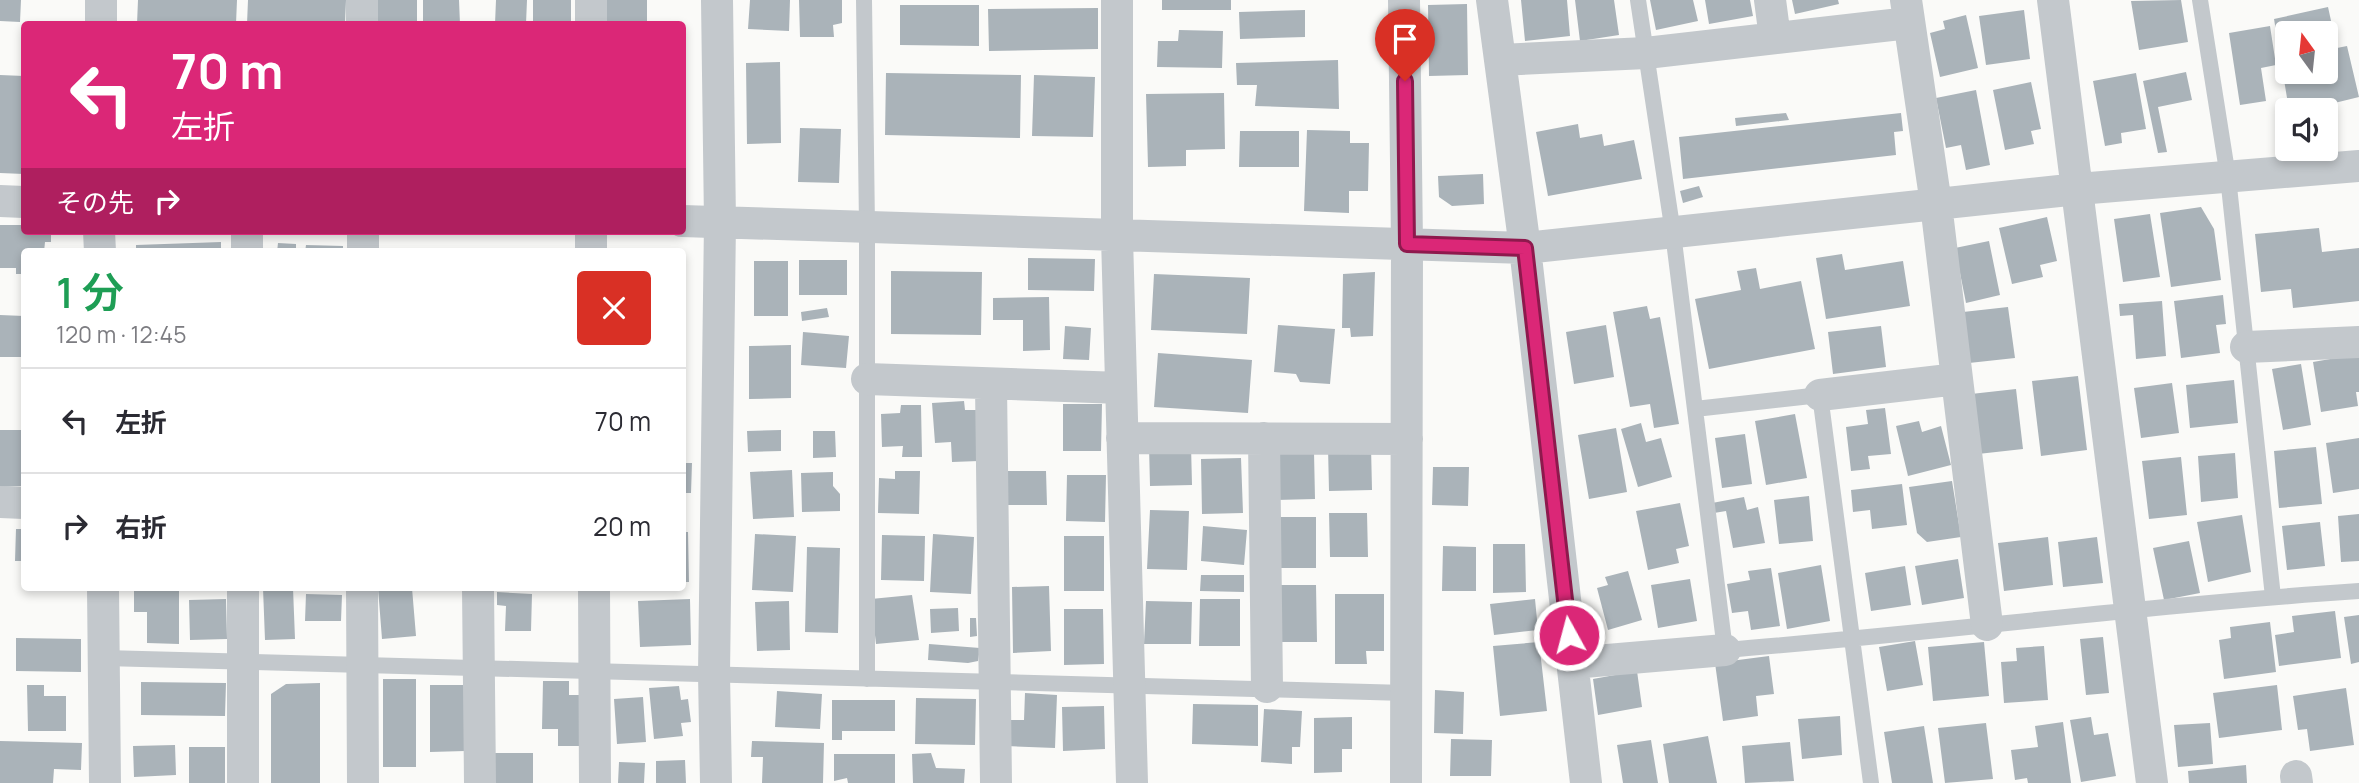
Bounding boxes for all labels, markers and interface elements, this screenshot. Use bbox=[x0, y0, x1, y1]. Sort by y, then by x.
pin bbox=[1375, 9, 1435, 81]
icon: arrive bbox=[1386, 20, 1424, 58]
north arrow bbox=[2275, 21, 2338, 84]
map controls bbox=[2275, 21, 2338, 161]
text: 70 m bbox=[171, 37, 283, 104]
icon: left bbox=[56, 49, 147, 140]
button: sound bbox=[2275, 98, 2338, 161]
text: 左折 bbox=[171, 104, 235, 148]
icon: right bbox=[148, 182, 186, 220]
text: その先 bbox=[56, 184, 134, 220]
text: 1 分 bbox=[56, 263, 124, 321]
button: close bbox=[577, 271, 651, 345]
text: 120 m · 12:45 bbox=[56, 318, 186, 350]
icon: left bbox=[56, 402, 94, 440]
text: 70 m bbox=[595, 403, 651, 439]
text: 左折 bbox=[115, 404, 167, 440]
icon: right bbox=[56, 507, 94, 545]
text: 20 m bbox=[593, 508, 651, 544]
text: 右折 bbox=[115, 509, 167, 545]
position arrow bbox=[1532, 598, 1606, 672]

